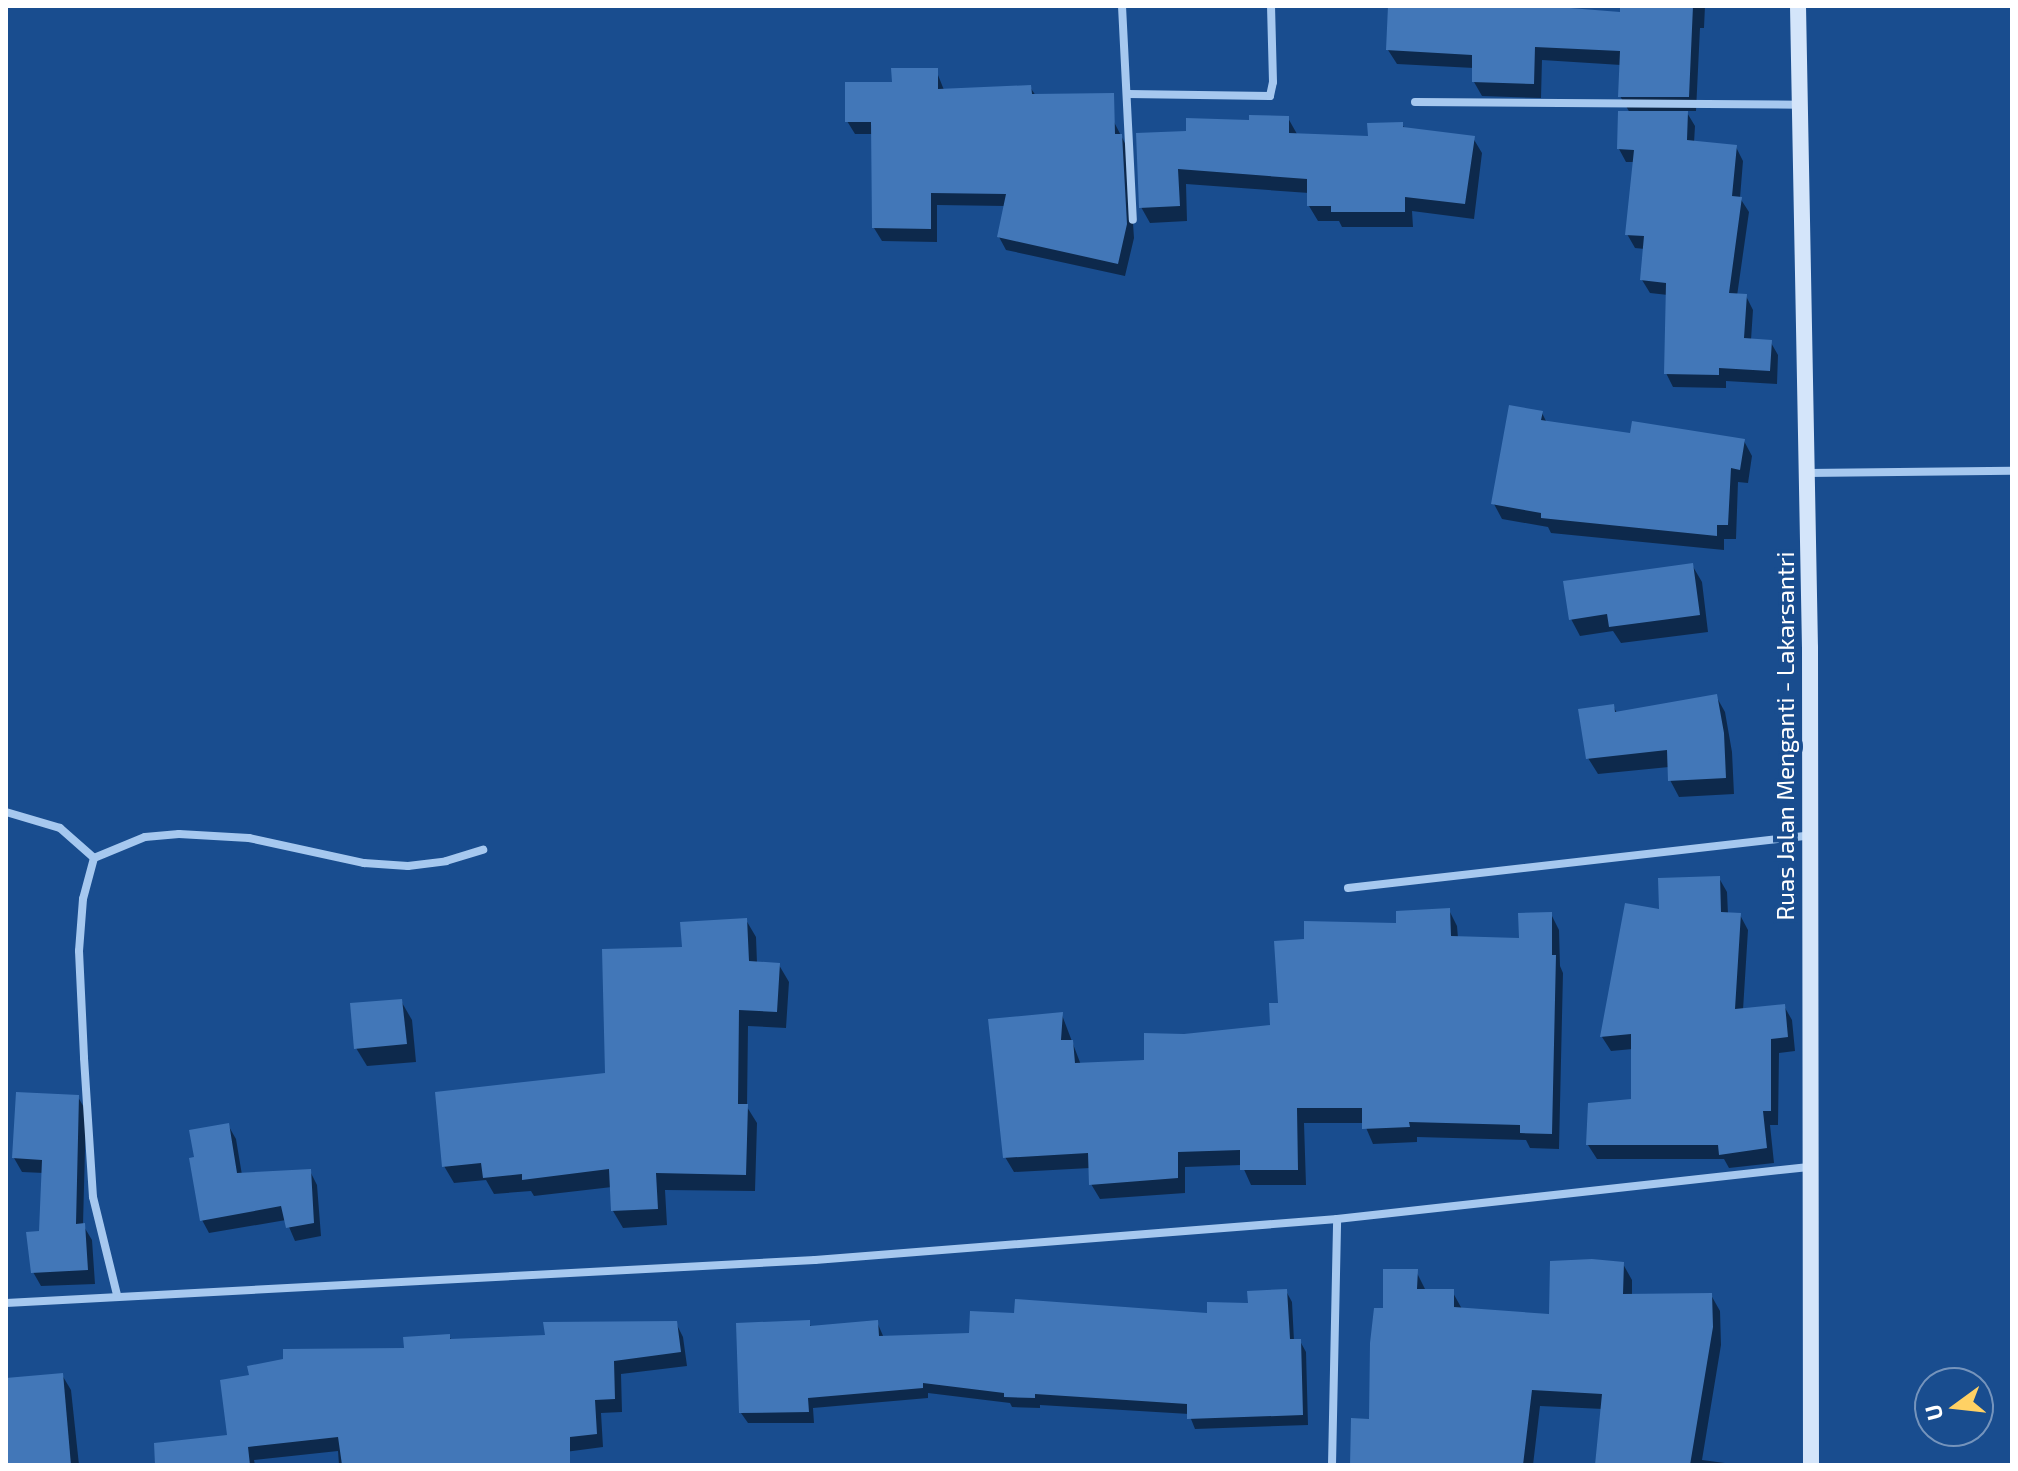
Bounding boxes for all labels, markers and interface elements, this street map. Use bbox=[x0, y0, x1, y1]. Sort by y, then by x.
street label: Ruas Jalan Menganti - Lakarsantri bbox=[1771, 551, 1799, 921]
north arrow bbox=[1914, 1367, 1994, 1447]
text: U bbox=[1918, 1402, 1947, 1423]

